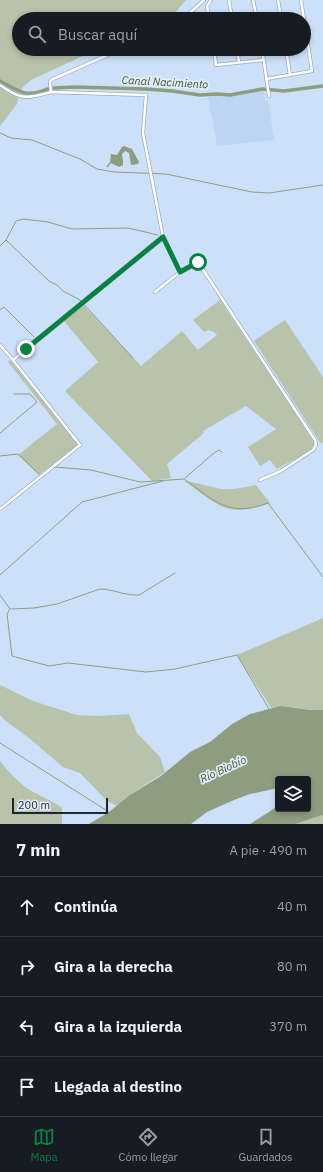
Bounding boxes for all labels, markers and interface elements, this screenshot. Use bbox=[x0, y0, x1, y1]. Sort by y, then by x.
search box bbox=[12, 12, 311, 56]
icon: search bbox=[26, 23, 48, 45]
text: Buscar aquí bbox=[58, 25, 137, 44]
water label: Canal Nacimiento bbox=[121, 73, 209, 91]
route start bbox=[189, 253, 207, 271]
route end bbox=[17, 340, 35, 358]
water label: Río Biobío bbox=[198, 752, 248, 786]
map controls bbox=[275, 776, 311, 812]
button: layers bbox=[275, 776, 311, 812]
scale bar bbox=[12, 796, 108, 815]
text: 200 m bbox=[18, 798, 50, 812]
text: 7 min bbox=[16, 839, 60, 861]
text: A pie · 490 m bbox=[229, 842, 307, 859]
icon: ahead bbox=[16, 896, 38, 918]
text: Continúa bbox=[54, 897, 118, 916]
text: 40 m bbox=[277, 898, 307, 915]
icon: right bbox=[16, 956, 38, 978]
text: Gira a la derecha bbox=[54, 957, 173, 976]
text: 80 m bbox=[277, 958, 307, 975]
icon: left bbox=[16, 1016, 38, 1038]
text: Gira a la izquierda bbox=[54, 1017, 182, 1036]
text: 370 m bbox=[269, 1018, 307, 1035]
icon: arrive bbox=[16, 1076, 38, 1098]
text: Llegada al destino bbox=[54, 1077, 182, 1096]
tab: Mapa bbox=[31, 1126, 58, 1164]
tab: Cómo llegar bbox=[119, 1126, 178, 1164]
tab: Guardados bbox=[239, 1126, 292, 1164]

